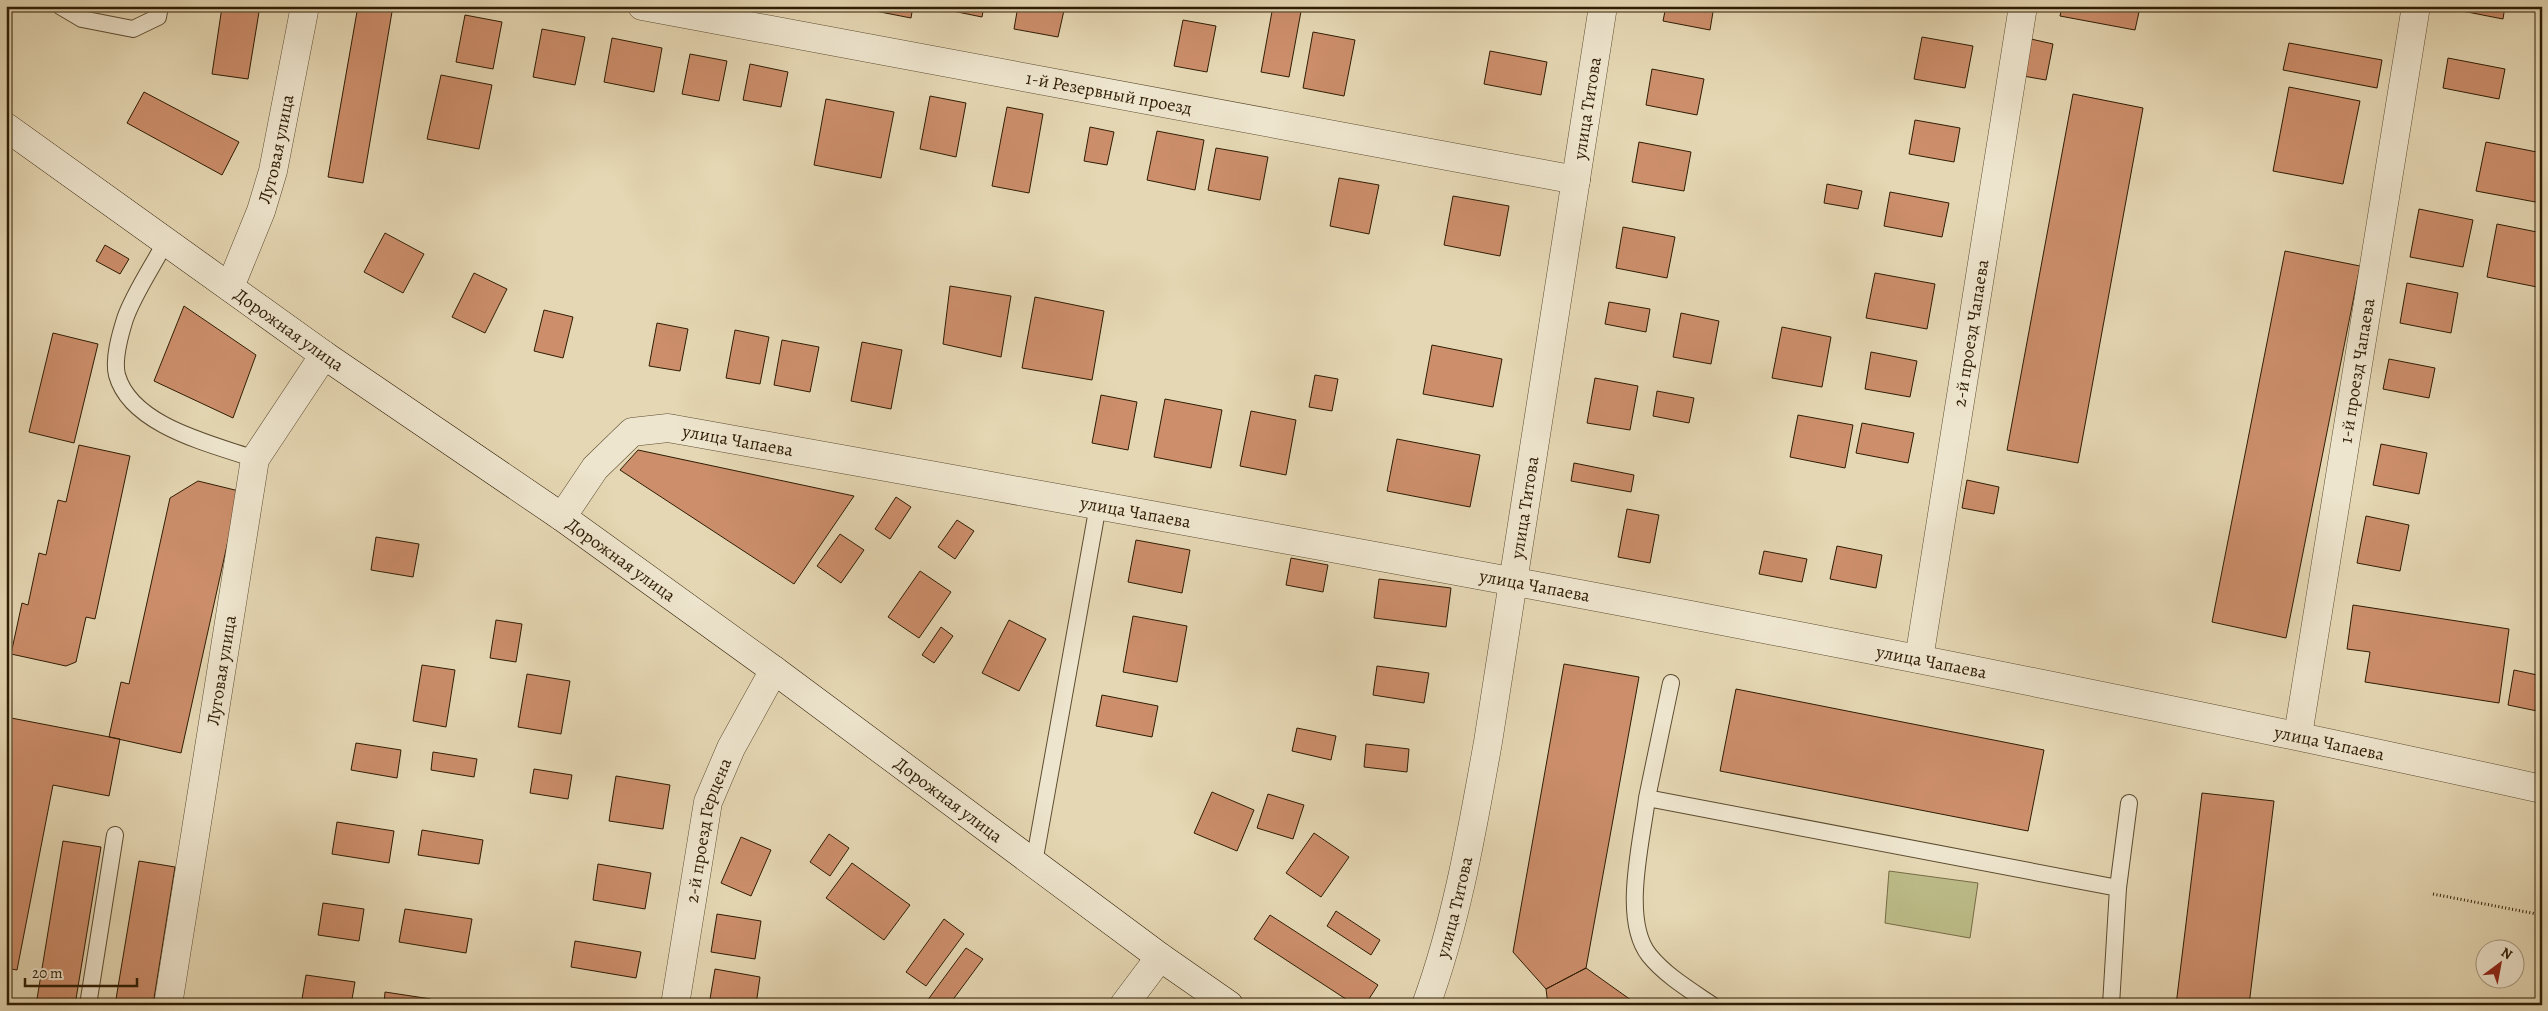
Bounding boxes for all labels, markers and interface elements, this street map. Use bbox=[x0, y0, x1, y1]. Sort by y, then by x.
street label: улица Титова bbox=[1567, 55, 1607, 162]
street label: 1-й Резервный проезд bbox=[1024, 66, 1194, 120]
street label: Луговая улица bbox=[252, 92, 300, 206]
street label: 2-й проезд Чапаева bbox=[1947, 257, 1995, 409]
street label: Дорожная улица bbox=[229, 282, 349, 377]
street label: 1-й проезд Чапаева bbox=[2333, 296, 2381, 445]
street label: улица Чапаева bbox=[680, 419, 796, 462]
street label: улица Титова bbox=[1505, 454, 1545, 561]
street label: улица Чапаева bbox=[1077, 490, 1193, 534]
street label: Дорожная улица bbox=[562, 512, 681, 608]
street label: улица Чапаева bbox=[1477, 563, 1593, 608]
street label: Луговая улица bbox=[201, 613, 242, 727]
street label: улица Чапаева bbox=[1873, 639, 1990, 685]
street label: улица Чапаева bbox=[2271, 720, 2387, 767]
street label: Дорожная улица bbox=[889, 751, 1008, 848]
street label: 2-й проезд Герцена bbox=[680, 754, 738, 905]
street label: улица Титова bbox=[1430, 854, 1478, 962]
north arrow bbox=[2476, 938, 2526, 988]
text: N bbox=[2497, 943, 2516, 964]
scale bar bbox=[25, 956, 138, 988]
text: 20 m bbox=[32, 963, 63, 983]

